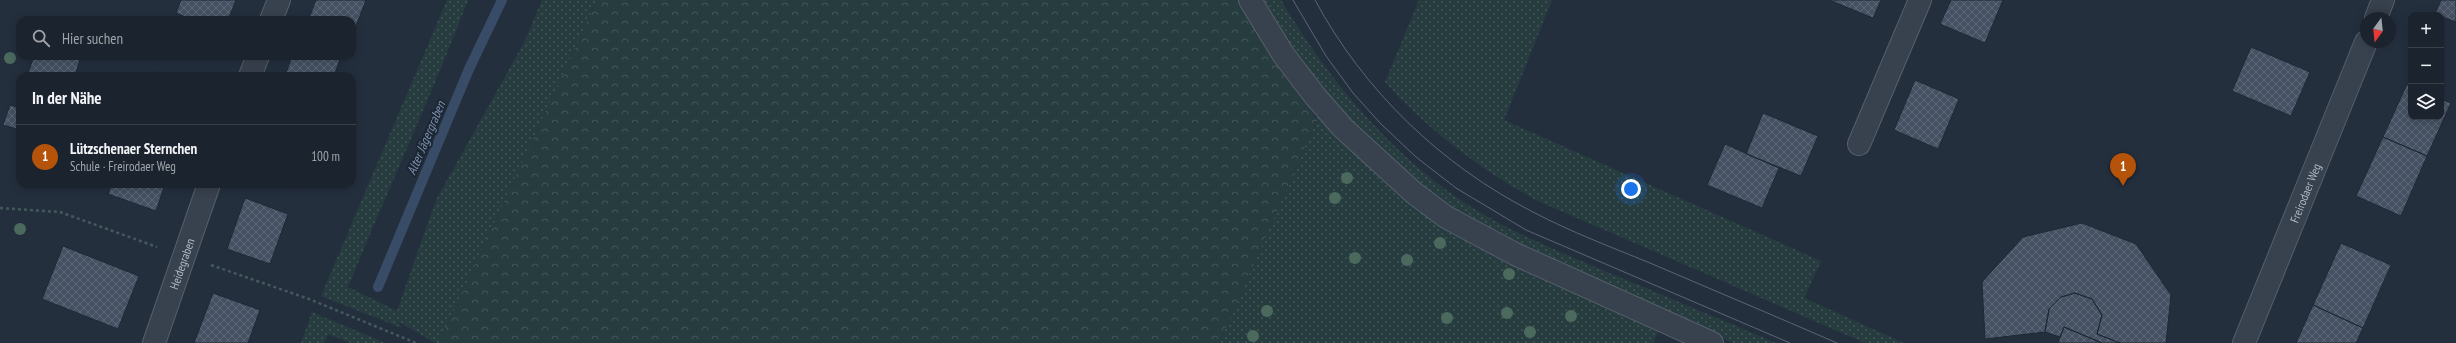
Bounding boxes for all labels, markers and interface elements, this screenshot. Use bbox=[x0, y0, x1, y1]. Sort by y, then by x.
north arrow bbox=[2360, 12, 2396, 48]
map controls bbox=[2408, 12, 2444, 120]
button: + bbox=[2408, 12, 2444, 48]
search box bbox=[16, 16, 356, 60]
icon: search bbox=[30, 27, 52, 49]
text: Hier suchen bbox=[62, 29, 123, 48]
button: − bbox=[2408, 48, 2444, 84]
button: layers bbox=[2408, 84, 2444, 120]
text: In der Nähe bbox=[32, 87, 102, 109]
water label: Alter Jägergraben bbox=[403, 97, 450, 177]
text: Lützschenaer Sternchen bbox=[70, 139, 197, 158]
text: 1 bbox=[42, 148, 48, 165]
text: 100 m bbox=[311, 148, 340, 165]
pin: 1 bbox=[2110, 153, 2136, 186]
text: Schule · Freirodaer Weg bbox=[70, 158, 176, 175]
street label: Freirodaer Weg bbox=[2286, 161, 2324, 225]
your location bbox=[1621, 179, 1641, 199]
street label: Heidegraben bbox=[166, 236, 197, 291]

